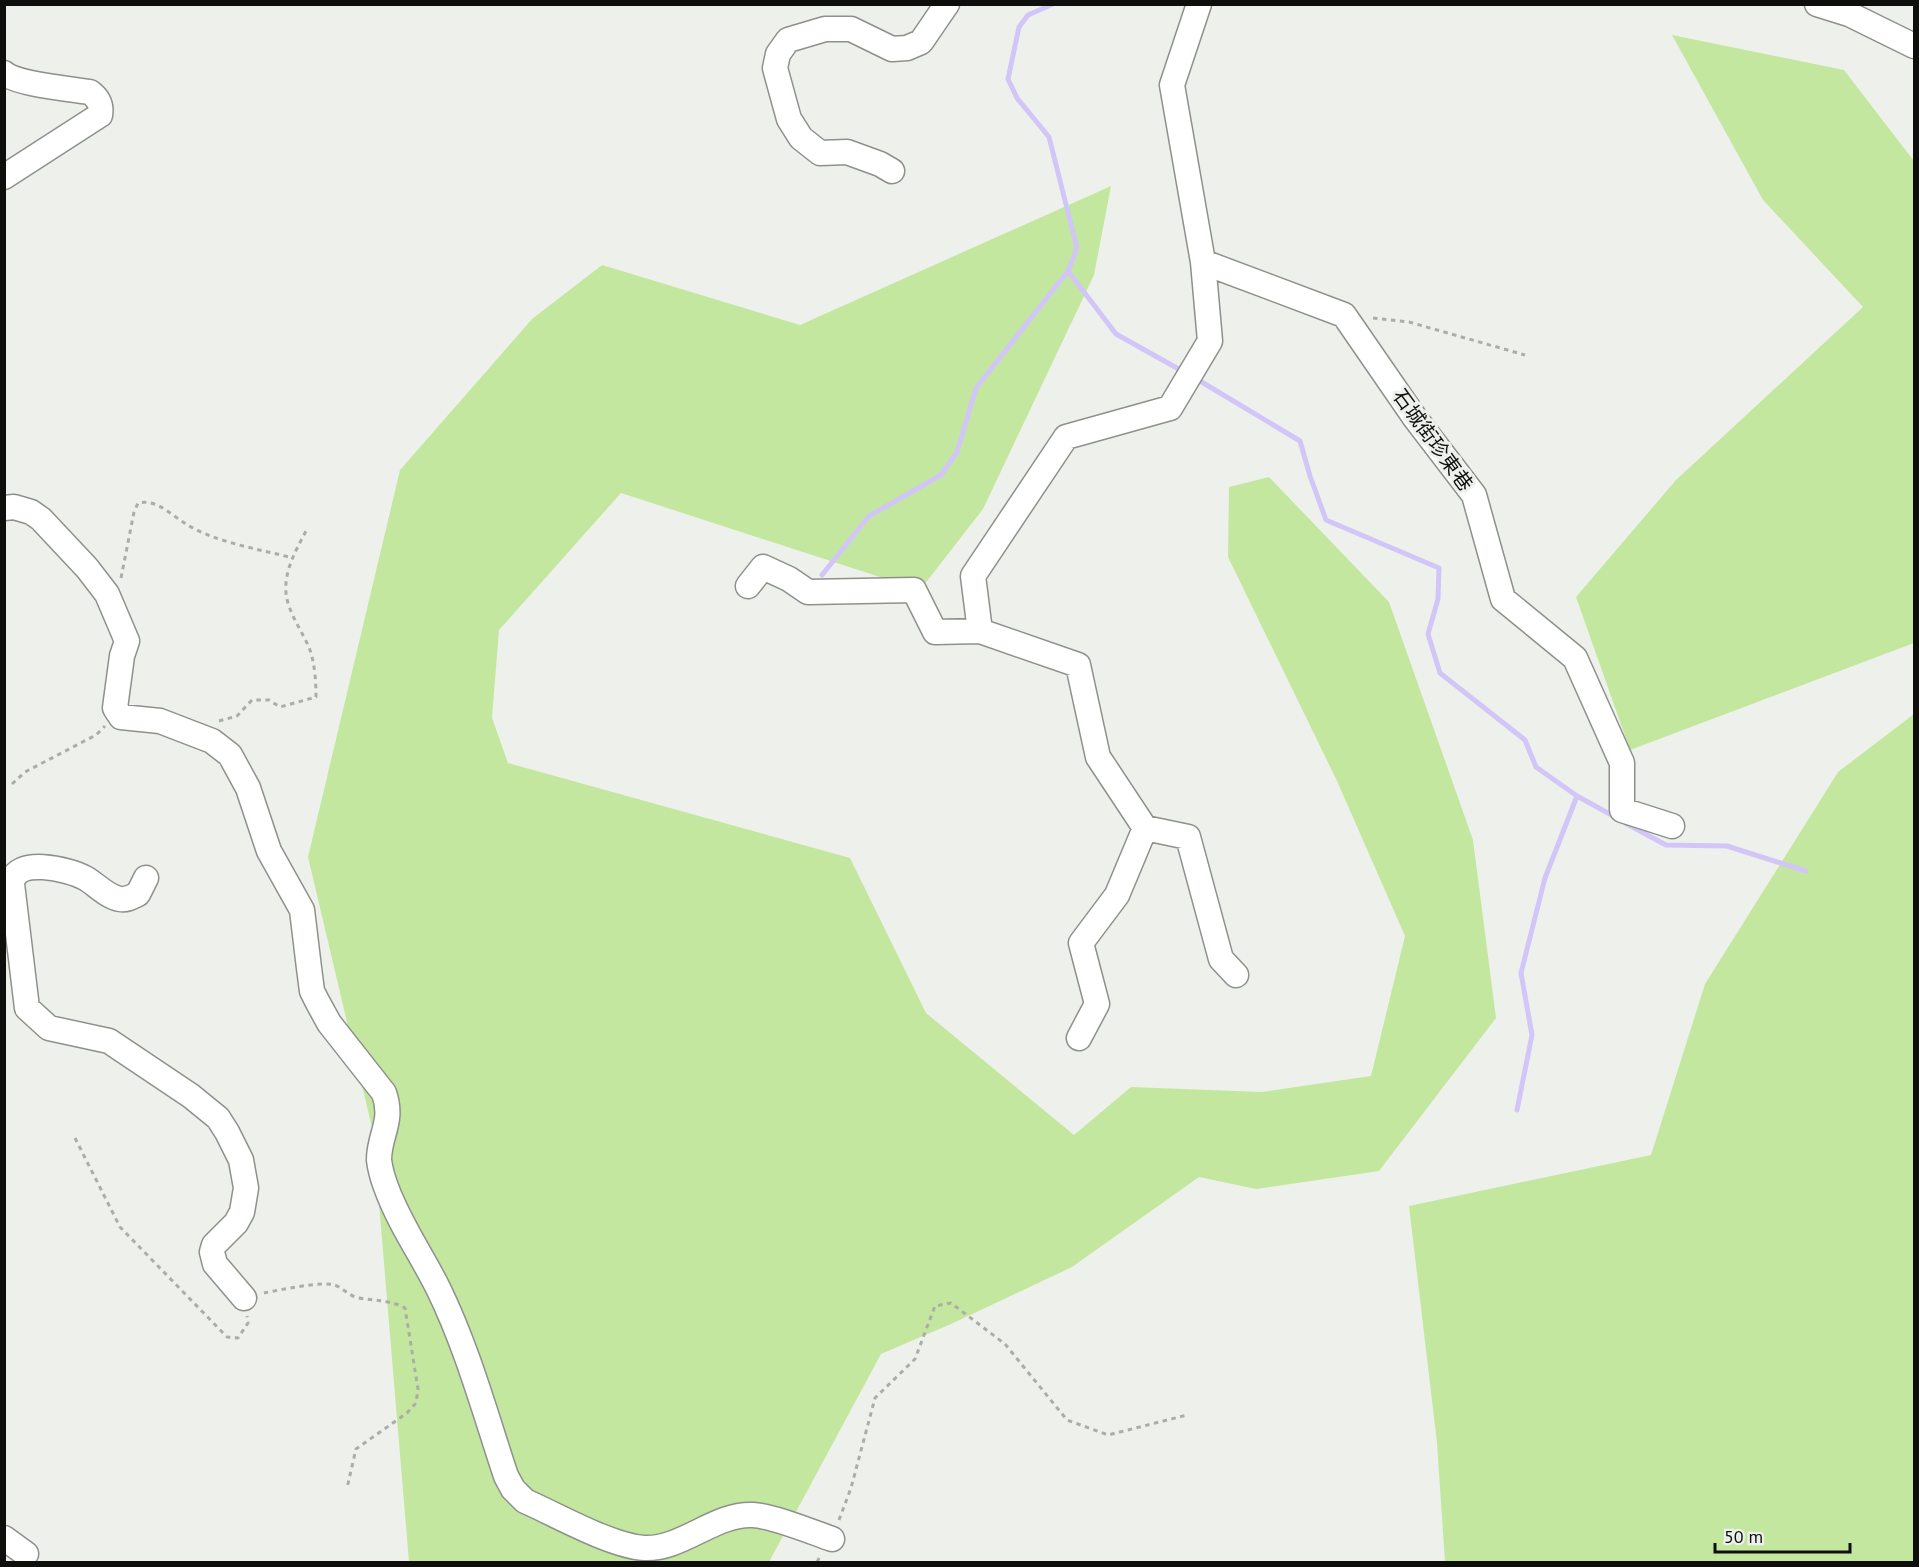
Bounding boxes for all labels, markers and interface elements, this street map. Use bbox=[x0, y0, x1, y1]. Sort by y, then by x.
street label: 石城街珍東巷 bbox=[1387, 384, 1479, 496]
scale bar bbox=[1715, 1516, 1850, 1554]
text: 50 m bbox=[1724, 1525, 1763, 1548]

